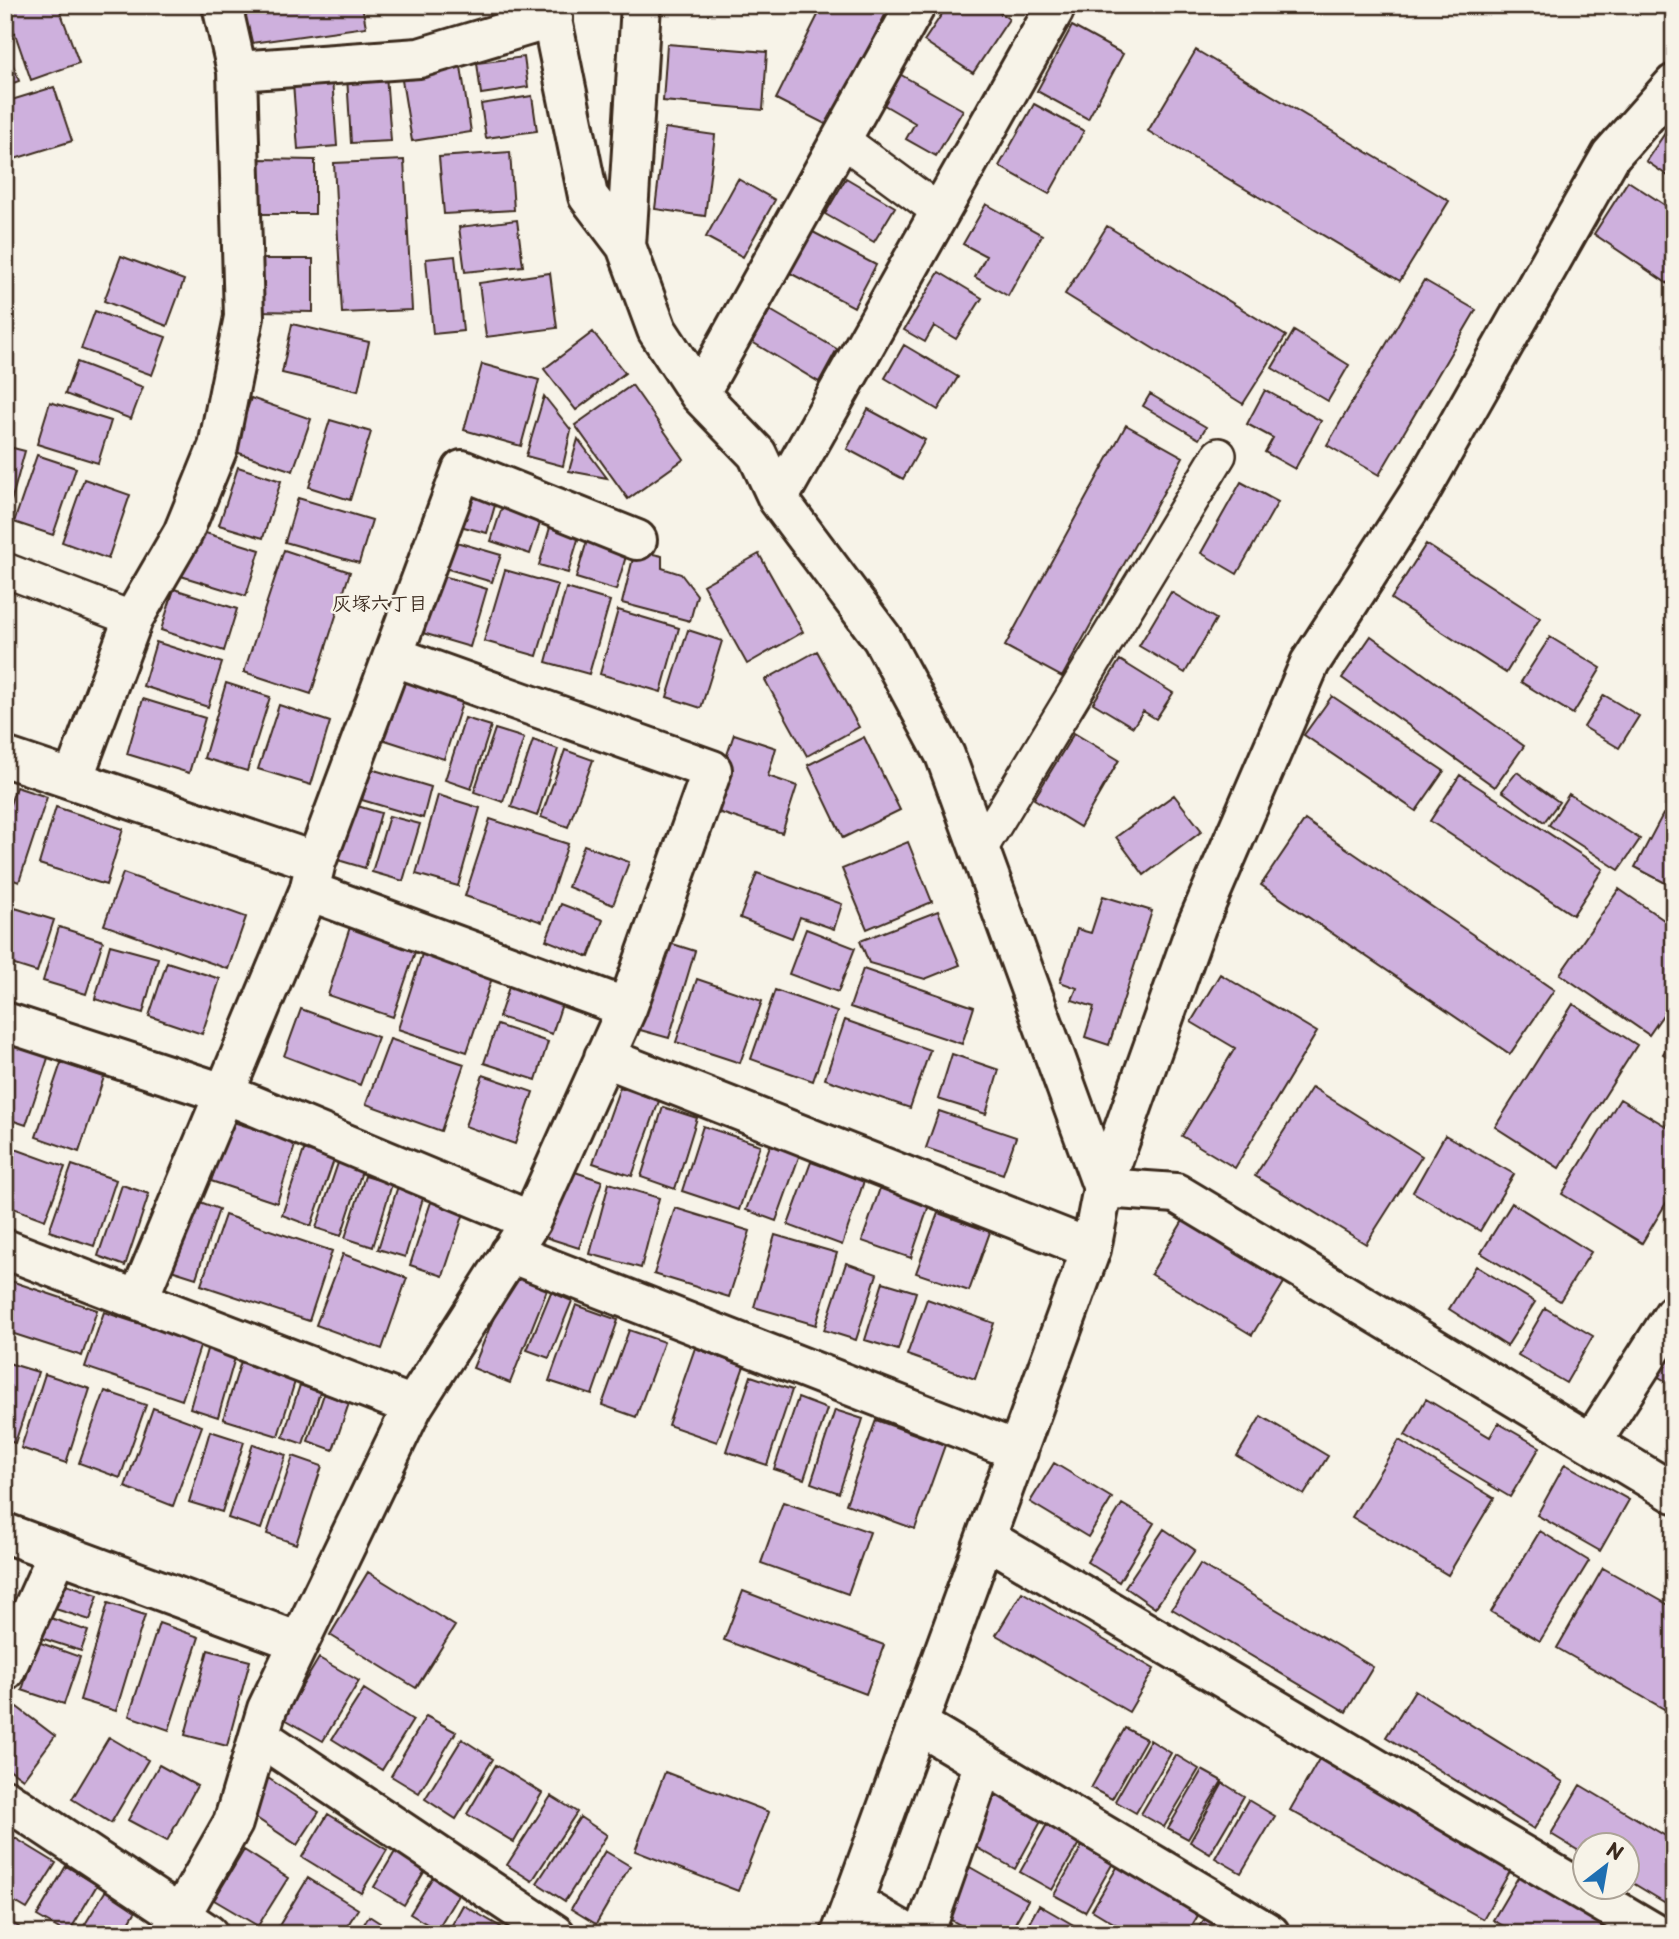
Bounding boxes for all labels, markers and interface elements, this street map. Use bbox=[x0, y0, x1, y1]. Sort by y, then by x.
district label: 灰塚六丁目 bbox=[332, 588, 428, 616]
north arrow bbox=[1570, 1830, 1640, 1900]
text: N bbox=[1602, 1835, 1629, 1866]

